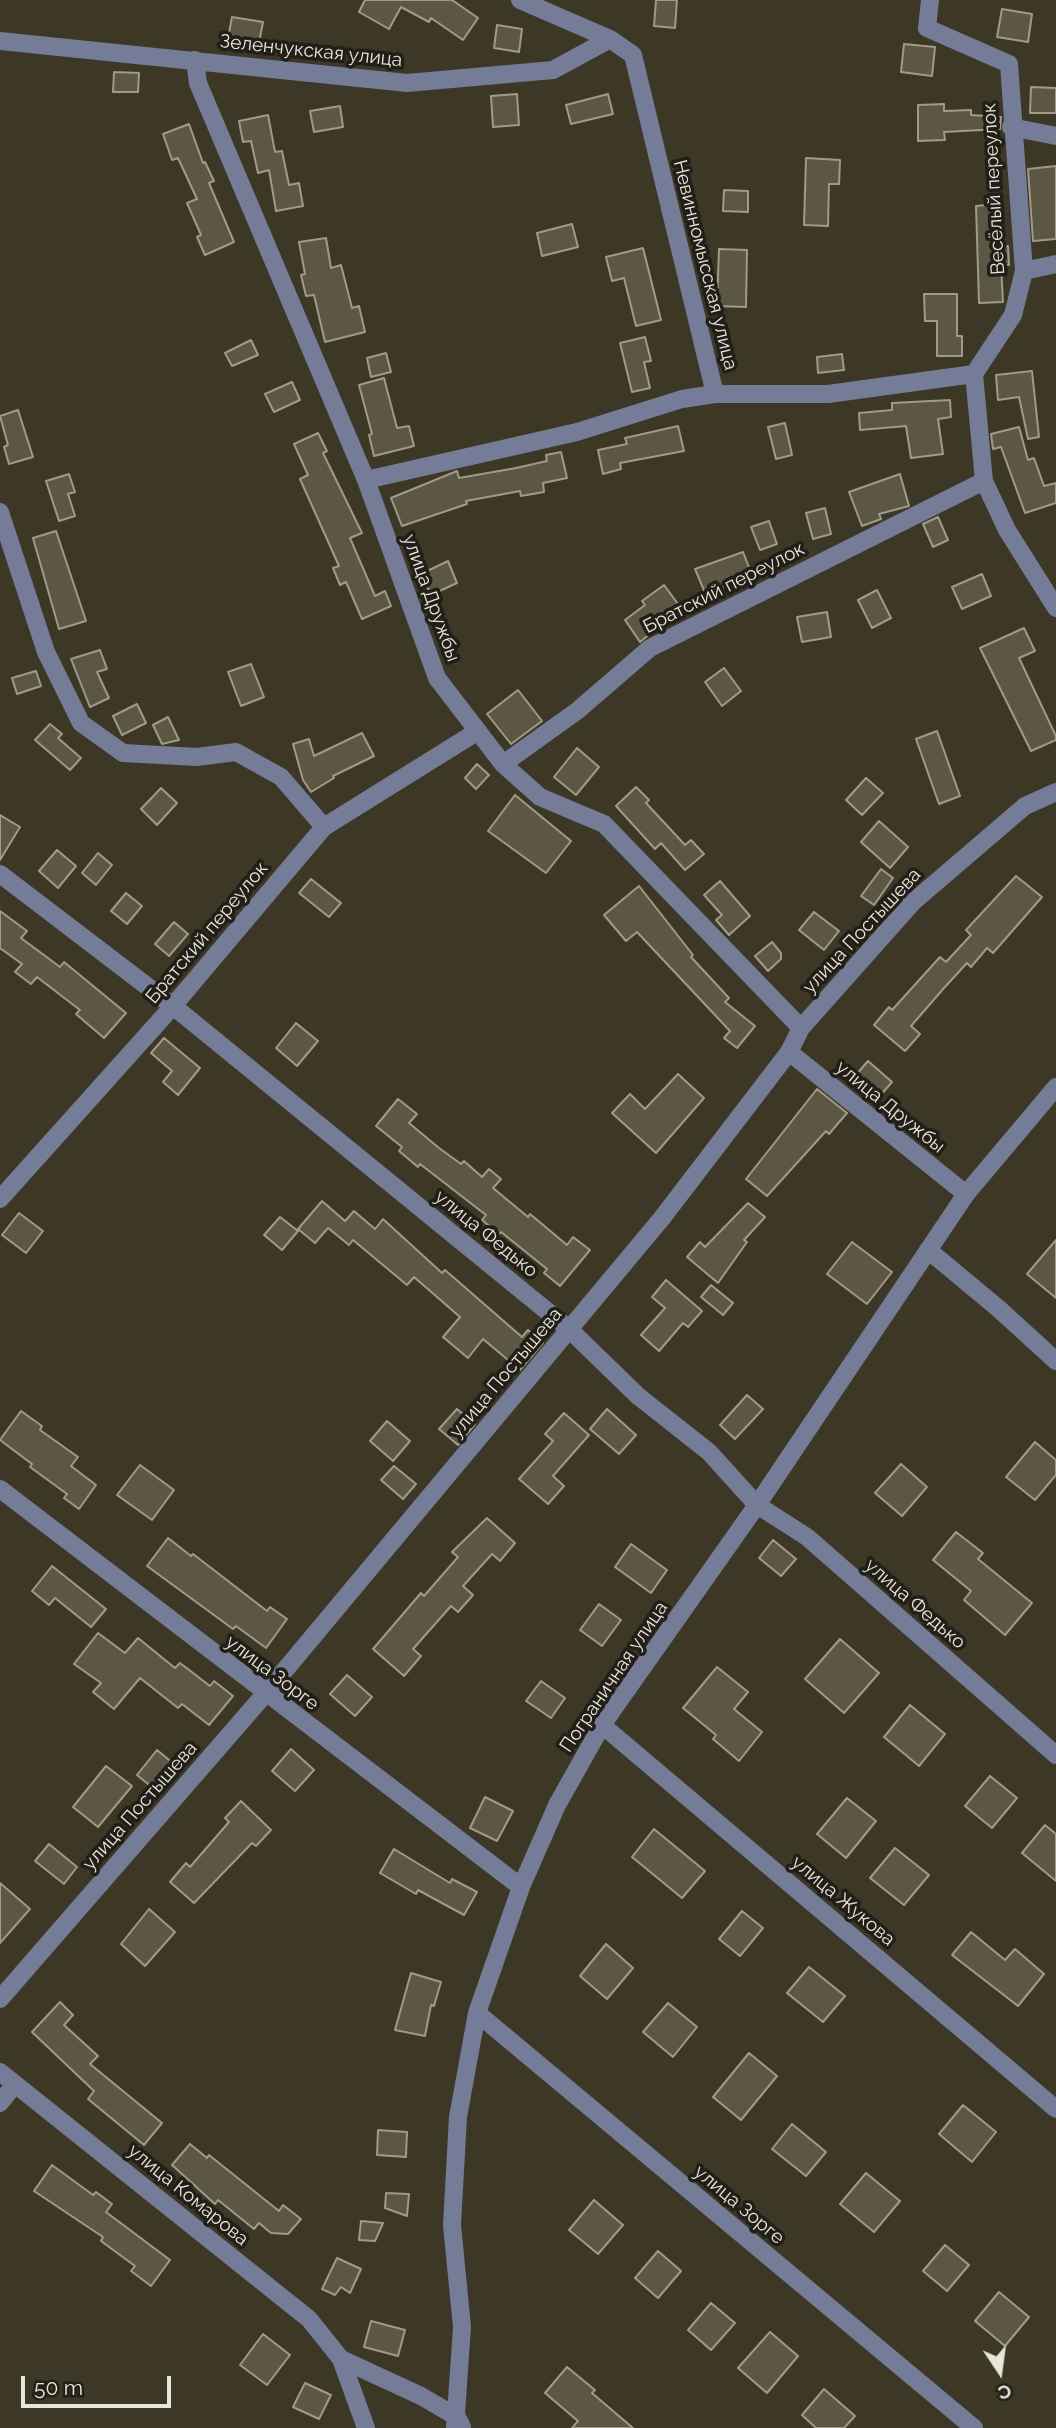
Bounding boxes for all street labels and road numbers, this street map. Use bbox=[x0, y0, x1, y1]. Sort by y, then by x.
street label: Зеленчукская улица bbox=[219, 30, 403, 72]
street label: Весёлый переулок bbox=[978, 103, 1010, 275]
street label: Невинномысская улица bbox=[668, 158, 742, 372]
street label: улица Дружбы bbox=[397, 531, 465, 665]
street label: Братский переулок bbox=[640, 537, 808, 639]
street label: Братский переулок bbox=[141, 858, 273, 1008]
street label: улица Постышева bbox=[798, 864, 926, 998]
street label: улица Дружбы bbox=[831, 1056, 949, 1158]
street label: улица Федько bbox=[430, 1185, 542, 1283]
street label: улица Постышева bbox=[445, 1303, 567, 1443]
street label: улица Федько bbox=[860, 1554, 970, 1654]
street label: Пограничная улица bbox=[555, 1597, 673, 1757]
street label: улица Зорге bbox=[221, 1631, 323, 1715]
street label: улица Постышева bbox=[78, 1737, 202, 1875]
street label: улица Жукова bbox=[787, 1851, 899, 1951]
street label: улица Комарова bbox=[123, 2139, 253, 2251]
street label: улица Зорге bbox=[689, 2161, 789, 2249]

